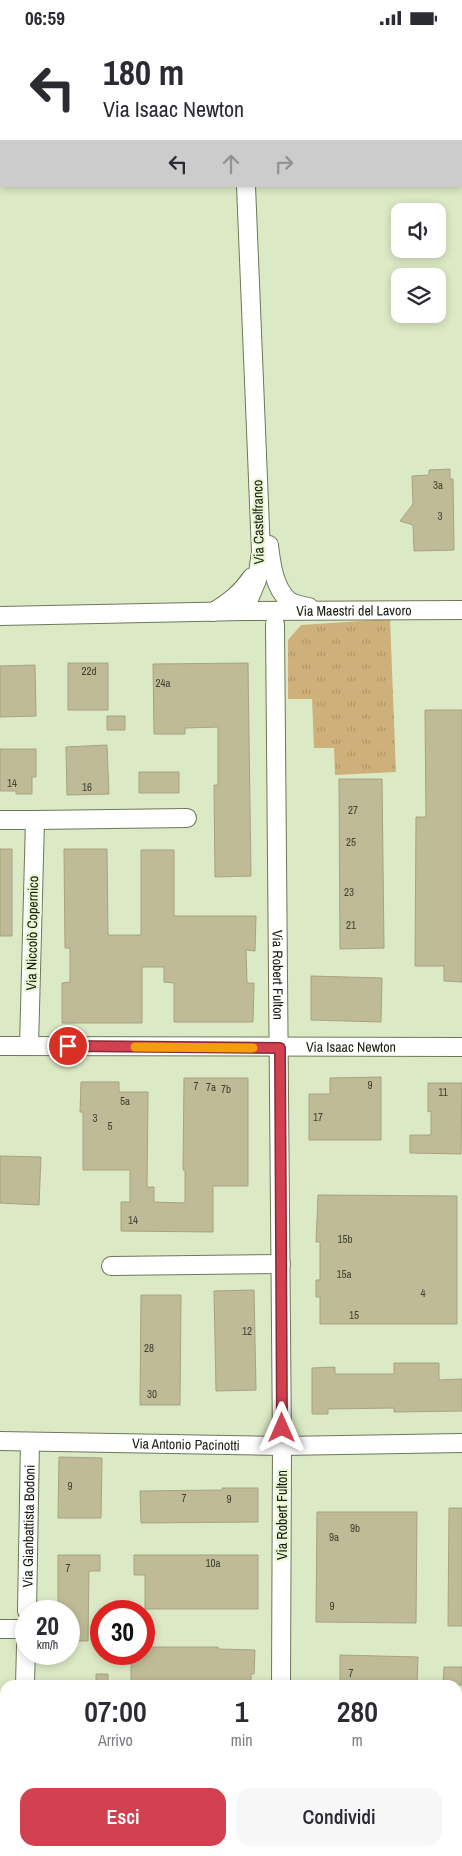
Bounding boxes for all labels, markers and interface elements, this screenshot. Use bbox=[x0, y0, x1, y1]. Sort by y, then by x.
text: 06:59 bbox=[25, 5, 65, 31]
text: 180 m bbox=[103, 49, 184, 96]
icon: left bbox=[20, 55, 85, 120]
text: Via Isaac Newton bbox=[103, 94, 244, 124]
icon: left bbox=[164, 150, 192, 178]
icon: ahead bbox=[217, 150, 245, 178]
icon: right bbox=[270, 150, 298, 178]
map controls bbox=[391, 203, 446, 323]
button: sound bbox=[391, 203, 446, 258]
button: layers bbox=[391, 268, 446, 323]
house number: 3a bbox=[433, 478, 443, 492]
street label: Via Castelfranco bbox=[248, 480, 268, 564]
house number: 3 bbox=[437, 509, 443, 523]
street label: Via Maestri del Lavoro bbox=[296, 601, 412, 620]
house number: 22d bbox=[81, 664, 97, 678]
house number: 24a bbox=[155, 676, 171, 690]
house number: 14 bbox=[7, 776, 17, 790]
house number: 16 bbox=[82, 780, 92, 794]
house number: 27 bbox=[348, 803, 358, 817]
house number: 25 bbox=[346, 835, 356, 849]
street label: Via Niccolò Copernico bbox=[22, 876, 42, 990]
house number: 23 bbox=[344, 885, 354, 899]
house number: 21 bbox=[346, 918, 356, 932]
street label: Via Robert Fulton bbox=[269, 930, 287, 1020]
pin bbox=[47, 1025, 89, 1067]
icon: arrive bbox=[54, 1032, 82, 1060]
street label: Via Isaac Newton bbox=[306, 1038, 396, 1056]
house number: 9 bbox=[367, 1078, 373, 1092]
house number: 7 bbox=[193, 1079, 199, 1093]
house number: 7a bbox=[206, 1080, 216, 1094]
house number: 7b bbox=[221, 1082, 231, 1096]
house number: 11 bbox=[438, 1085, 448, 1099]
house number: 5a bbox=[120, 1094, 130, 1108]
house number: 17 bbox=[313, 1110, 323, 1124]
house number: 3 bbox=[92, 1111, 98, 1125]
house number: 5 bbox=[107, 1119, 113, 1133]
house number: 14 bbox=[128, 1213, 138, 1227]
house number: 15b bbox=[337, 1232, 353, 1246]
house number: 15a bbox=[336, 1267, 352, 1281]
house number: 4 bbox=[420, 1286, 426, 1300]
house number: 15 bbox=[349, 1308, 359, 1322]
house number: 12 bbox=[242, 1324, 252, 1338]
house number: 28 bbox=[144, 1341, 154, 1355]
house number: 30 bbox=[147, 1387, 157, 1401]
position arrow bbox=[255, 1401, 307, 1453]
street label: Via Antonio Pacinotti bbox=[132, 1434, 240, 1454]
street label: Via Gianbattista Bodoni bbox=[18, 1465, 39, 1587]
street label: Via Robert Fulton bbox=[273, 1470, 291, 1560]
house number: 9 bbox=[67, 1479, 73, 1493]
house number: 7 bbox=[181, 1491, 187, 1505]
house number: 9 bbox=[226, 1492, 232, 1506]
house number: 9b bbox=[350, 1521, 360, 1535]
house number: 9a bbox=[329, 1530, 339, 1544]
house number: 10a bbox=[205, 1556, 221, 1570]
house number: 7 bbox=[65, 1561, 71, 1575]
house number: 9 bbox=[329, 1599, 335, 1613]
speed limit sign: 30 bbox=[90, 1600, 155, 1665]
text: 20 bbox=[36, 1609, 59, 1643]
text: km/h bbox=[37, 1637, 58, 1653]
house number: 7 bbox=[348, 1666, 354, 1680]
text: 07:00 bbox=[84, 1691, 147, 1731]
text: 1 bbox=[235, 1691, 249, 1731]
text: 280 bbox=[337, 1691, 378, 1731]
text: Arrivo bbox=[98, 1729, 133, 1751]
text: min bbox=[231, 1729, 253, 1751]
text: m bbox=[352, 1729, 363, 1751]
button: Esci bbox=[20, 1788, 226, 1846]
button: Condividi bbox=[236, 1788, 442, 1846]

